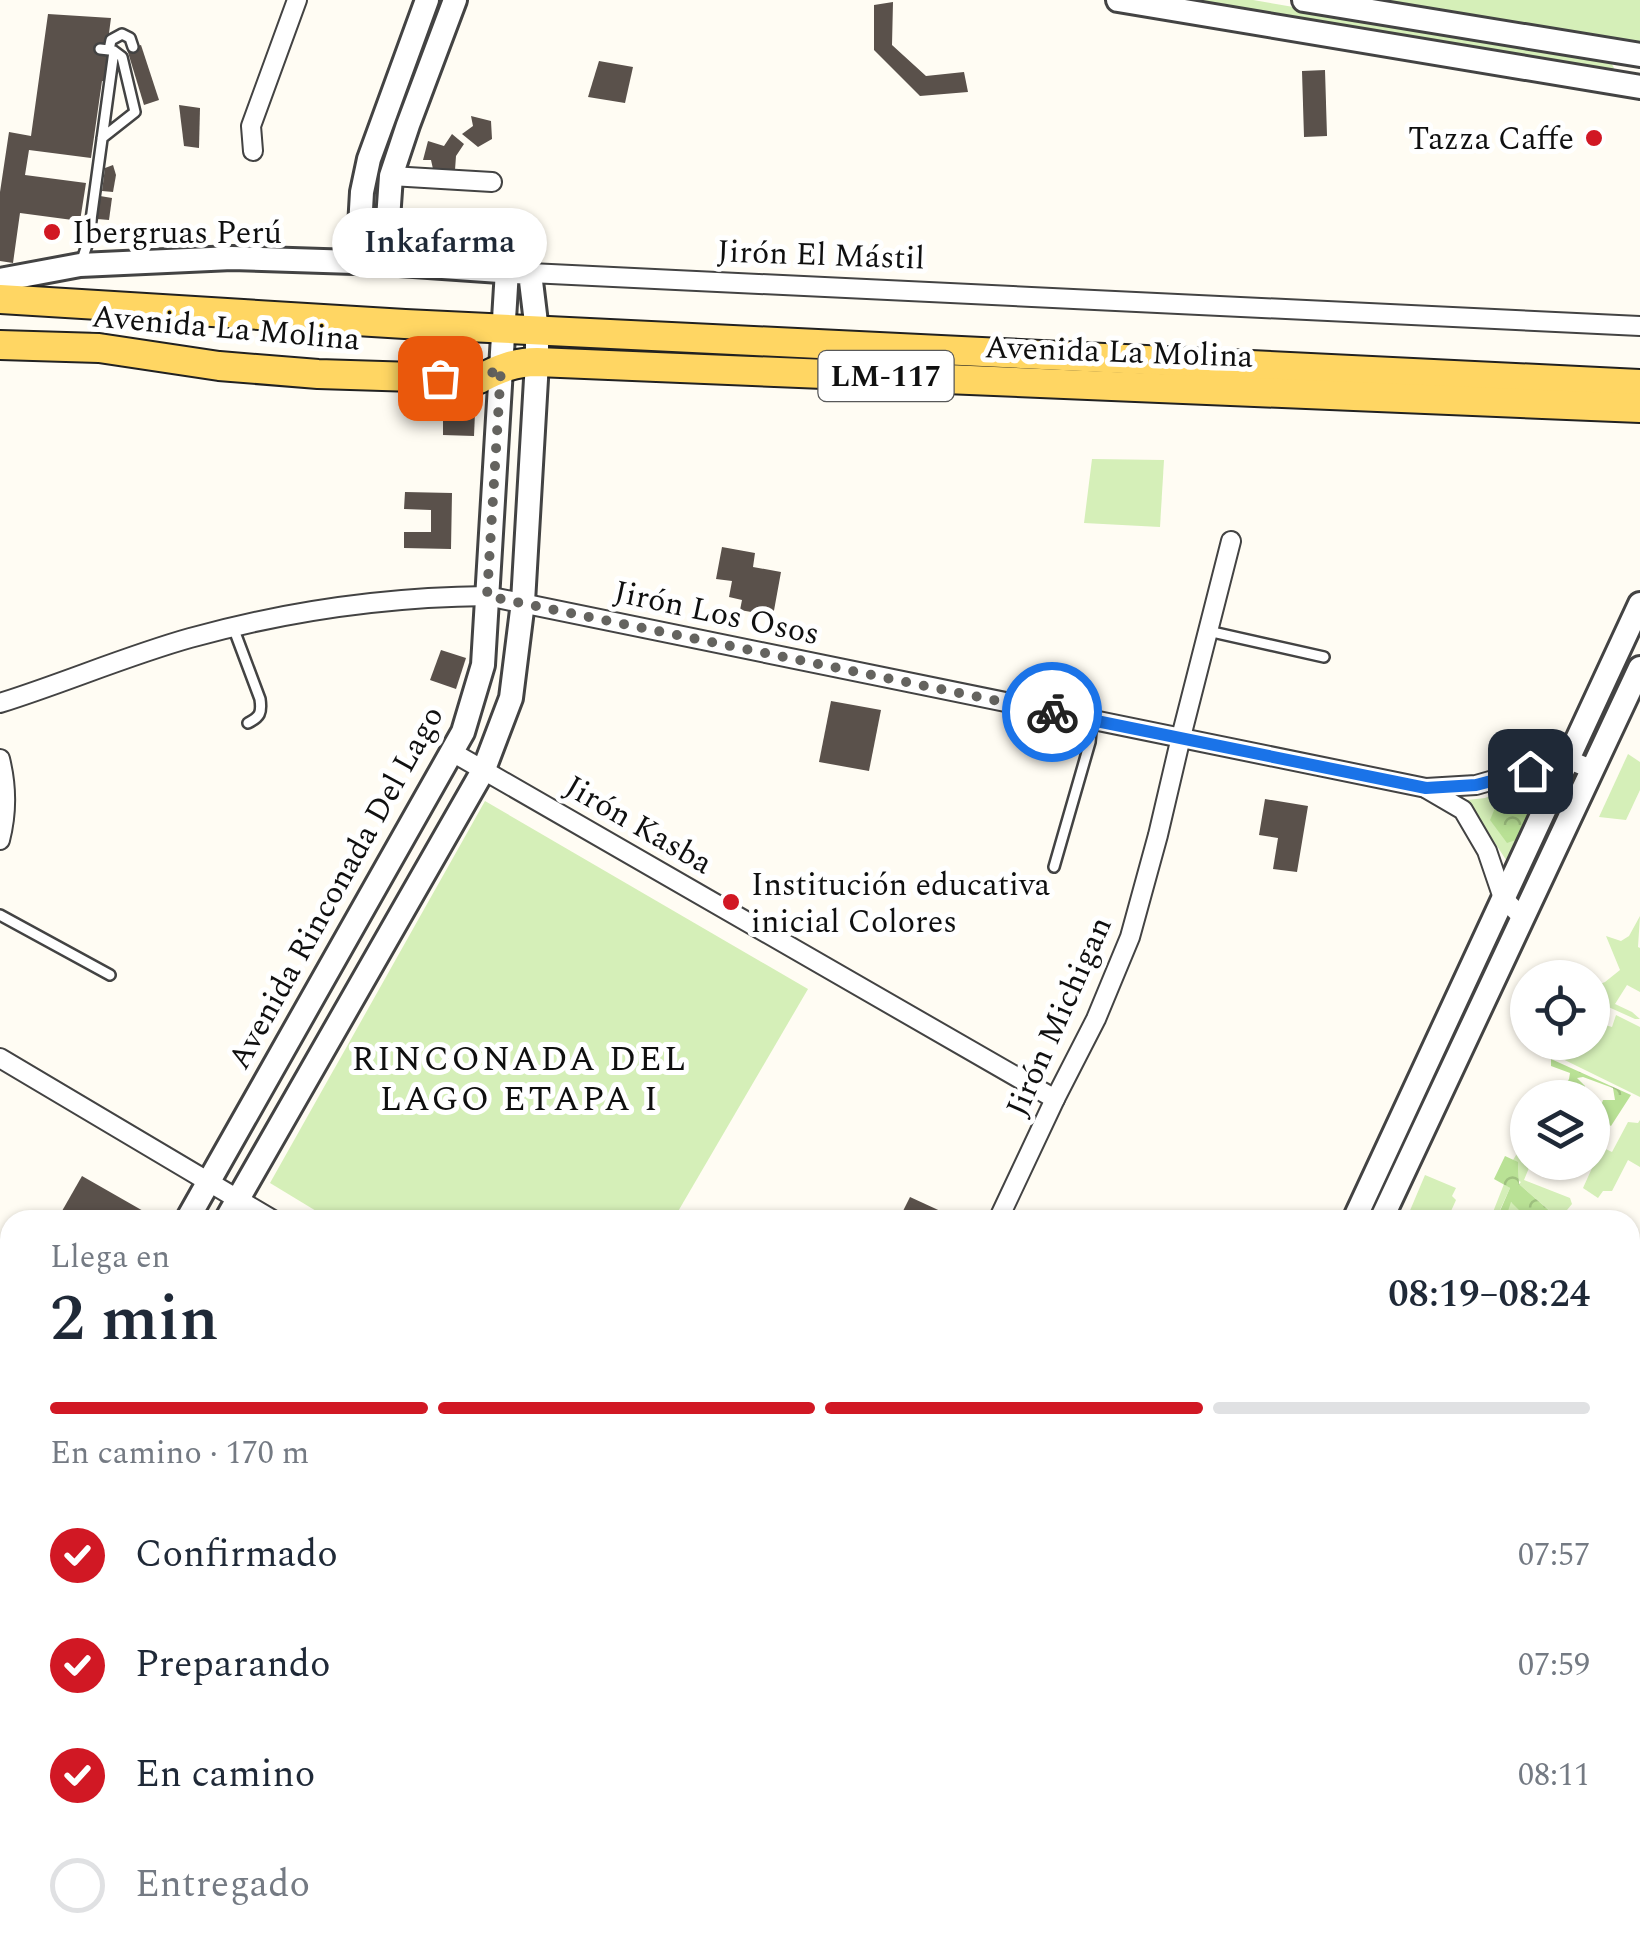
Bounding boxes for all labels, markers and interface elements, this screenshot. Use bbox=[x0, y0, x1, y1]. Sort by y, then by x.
place label: Tazza Caffe bbox=[1408, 115, 1574, 164]
marker: Tazza Caffe bbox=[1583, 127, 1605, 149]
callout: Inkafarma bbox=[332, 208, 548, 278]
place label: Ibergruas Perú bbox=[72, 209, 282, 258]
text: Inkafarma bbox=[364, 218, 515, 267]
marker: Ibergruas Perú bbox=[41, 221, 63, 243]
street label: Jirón El Mástil bbox=[716, 227, 926, 284]
street label: Avenida La Molina bbox=[90, 292, 362, 365]
street label: Avenida La Molina bbox=[984, 323, 1255, 382]
pin bbox=[398, 336, 483, 421]
icon: bag bbox=[413, 351, 468, 406]
road number: LM-117 bbox=[818, 351, 954, 401]
street label: Jirón Los Osos bbox=[609, 568, 824, 659]
courier bbox=[1002, 662, 1102, 762]
icon: bike bbox=[1025, 685, 1080, 740]
street label: Avenida Rinconada Del Lago bbox=[216, 697, 457, 1079]
pin bbox=[1488, 729, 1573, 814]
icon: home bbox=[1503, 744, 1558, 799]
street label: Jirón Kasba bbox=[555, 763, 722, 888]
place label: Institución educativa inicial Colores bbox=[751, 861, 1050, 947]
marker: Institución educativa inicial Colores bbox=[720, 891, 742, 913]
street label: Jirón Michigan bbox=[993, 909, 1125, 1125]
map controls bbox=[1510, 960, 1610, 1180]
button: locate bbox=[1510, 960, 1610, 1060]
district label: RINCONADA DEL LAGO ETAPA I bbox=[351, 1033, 689, 1126]
button: layers bbox=[1510, 1080, 1610, 1180]
text: Llega en bbox=[50, 1233, 170, 1282]
text: 08:19–08:24 bbox=[1388, 1266, 1590, 1324]
text: 2 min bbox=[50, 1270, 219, 1369]
text: En camino · 170 m bbox=[50, 1429, 309, 1478]
text: Confirmado bbox=[135, 1526, 338, 1584]
icon: check bbox=[50, 1528, 105, 1583]
text: 07:57 bbox=[1518, 1531, 1590, 1580]
text: Preparando bbox=[135, 1636, 331, 1694]
icon: check bbox=[50, 1638, 105, 1693]
text: 07:59 bbox=[1518, 1641, 1590, 1690]
text: En camino bbox=[135, 1746, 315, 1804]
icon: check bbox=[50, 1748, 105, 1803]
text: 08:11 bbox=[1518, 1751, 1590, 1800]
text: Entregado bbox=[135, 1856, 310, 1914]

